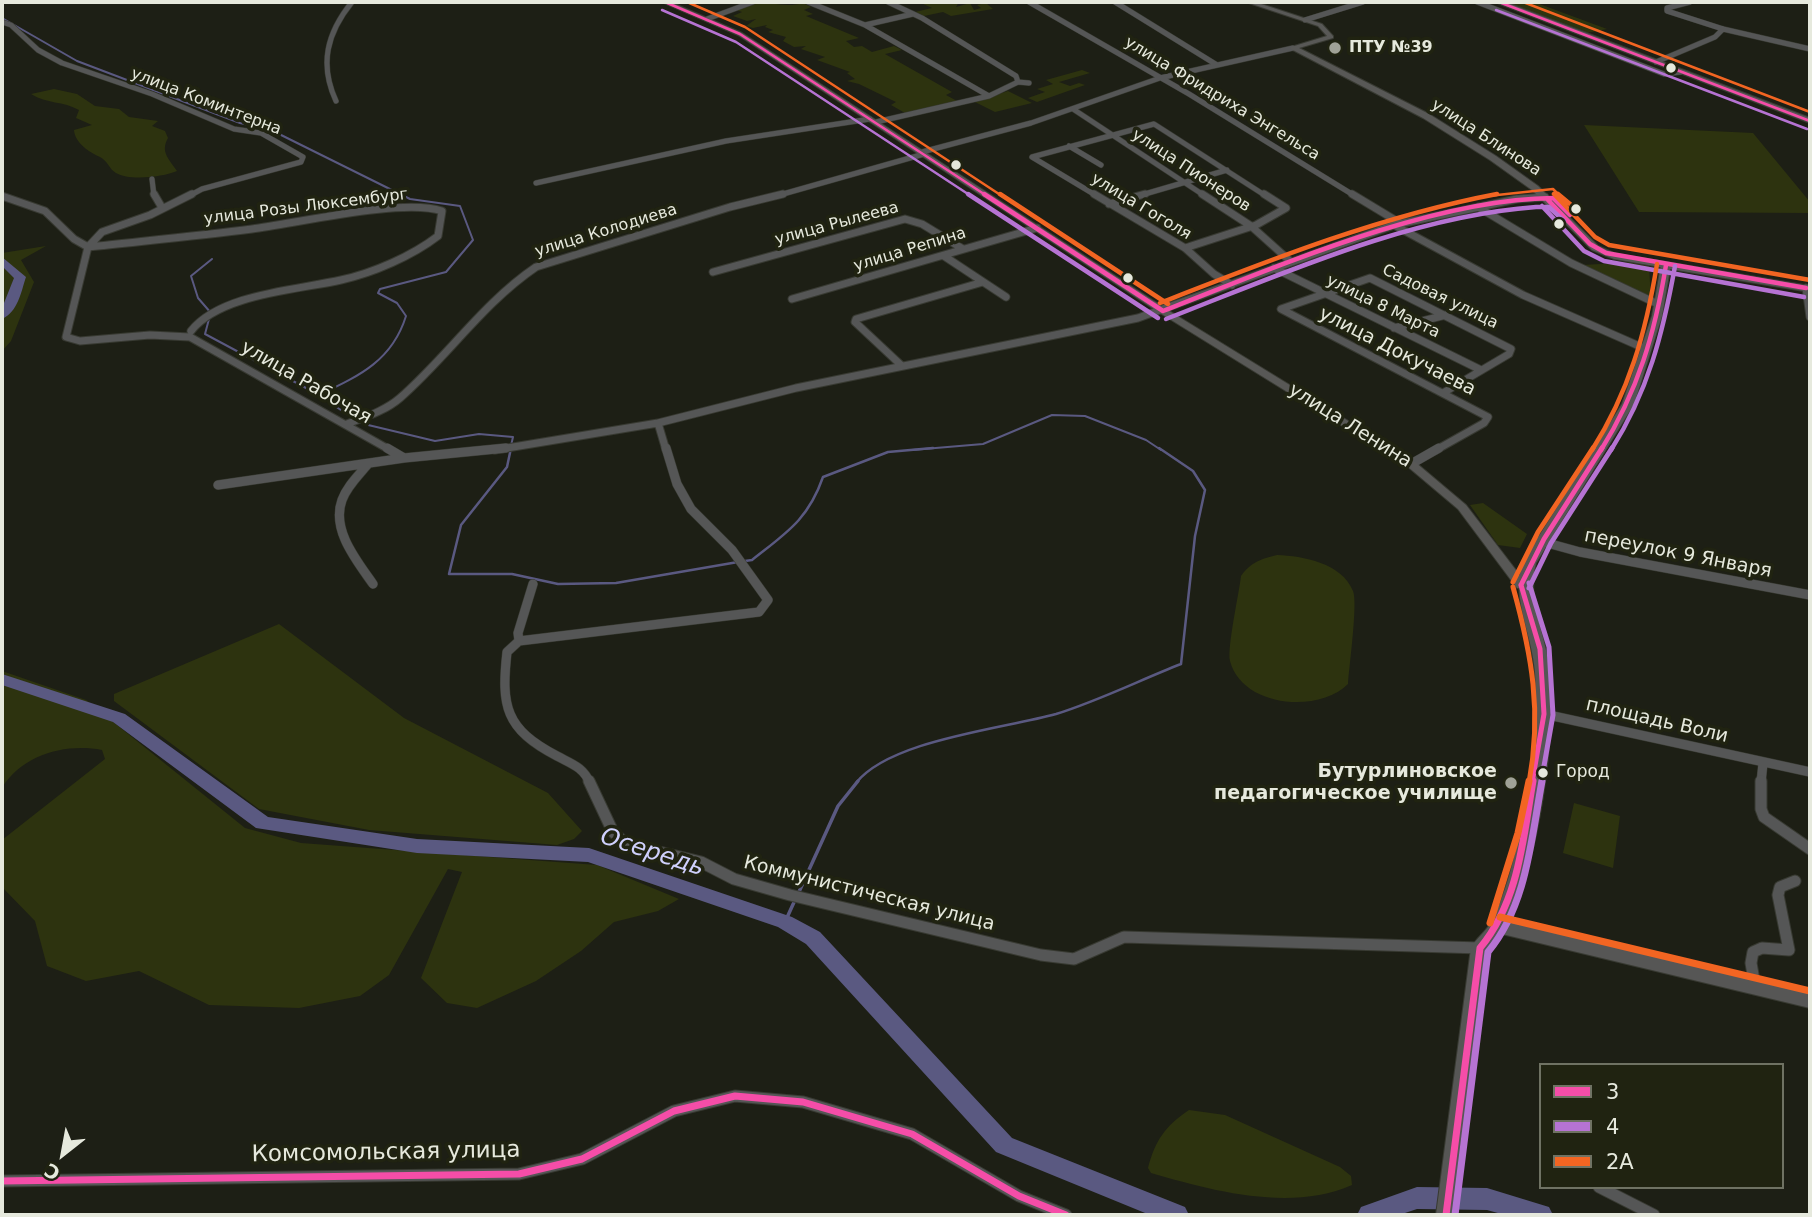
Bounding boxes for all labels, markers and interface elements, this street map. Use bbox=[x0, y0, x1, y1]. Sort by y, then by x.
street label: улица Фридриха Энгельса bbox=[1121, 33, 1323, 165]
place label: ПТУ №39 bbox=[1349, 38, 1433, 58]
marker: ПТУ №39 bbox=[1327, 40, 1343, 56]
unlabelled marker bbox=[1664, 61, 1678, 75]
street label: улица Коминтерна bbox=[128, 64, 284, 140]
street label: улица Блинова bbox=[1428, 95, 1544, 181]
street label: улица Пионеров bbox=[1128, 125, 1254, 217]
unlabelled marker bbox=[949, 158, 963, 172]
street label: улица Гоголя bbox=[1087, 170, 1195, 244]
street label: улица Розы Люксембург bbox=[203, 185, 409, 229]
street label: улица Рылеева bbox=[773, 198, 901, 250]
street label: улица Колодиева bbox=[533, 200, 679, 262]
unlabelled marker bbox=[1569, 202, 1583, 216]
unlabelled marker bbox=[1552, 217, 1566, 231]
street label: улица Репина bbox=[851, 224, 969, 276]
street label: Садовая улица bbox=[1379, 261, 1501, 333]
unlabelled marker bbox=[1121, 271, 1135, 285]
street label: улица 8 Марта bbox=[1323, 271, 1443, 343]
street label: улица Докучаева bbox=[1315, 303, 1479, 401]
street label: улица Рабочая bbox=[237, 336, 375, 430]
street label: улица Ленина bbox=[1284, 379, 1416, 473]
street label: переулок 9 Января bbox=[1582, 525, 1774, 583]
street label: площадь Воли bbox=[1584, 694, 1730, 748]
place label: Бутурлиновское педагогическое училище bbox=[1214, 761, 1497, 805]
place label: Город bbox=[1556, 763, 1610, 783]
marker: Город bbox=[1536, 766, 1550, 780]
marker: Бутурлиновское педагогическое училище bbox=[1503, 775, 1519, 791]
water label: Осередь bbox=[596, 823, 708, 883]
street label: Коммунистическая улица bbox=[741, 852, 997, 936]
legend bbox=[1539, 1063, 1784, 1189]
text: 3 bbox=[1606, 1080, 1619, 1104]
text: 4 bbox=[1606, 1115, 1619, 1139]
north arrow bbox=[28, 1119, 98, 1189]
street label: Комсомольская улица bbox=[251, 1137, 521, 1169]
text: 2А bbox=[1606, 1150, 1634, 1174]
text: С bbox=[41, 1159, 64, 1185]

